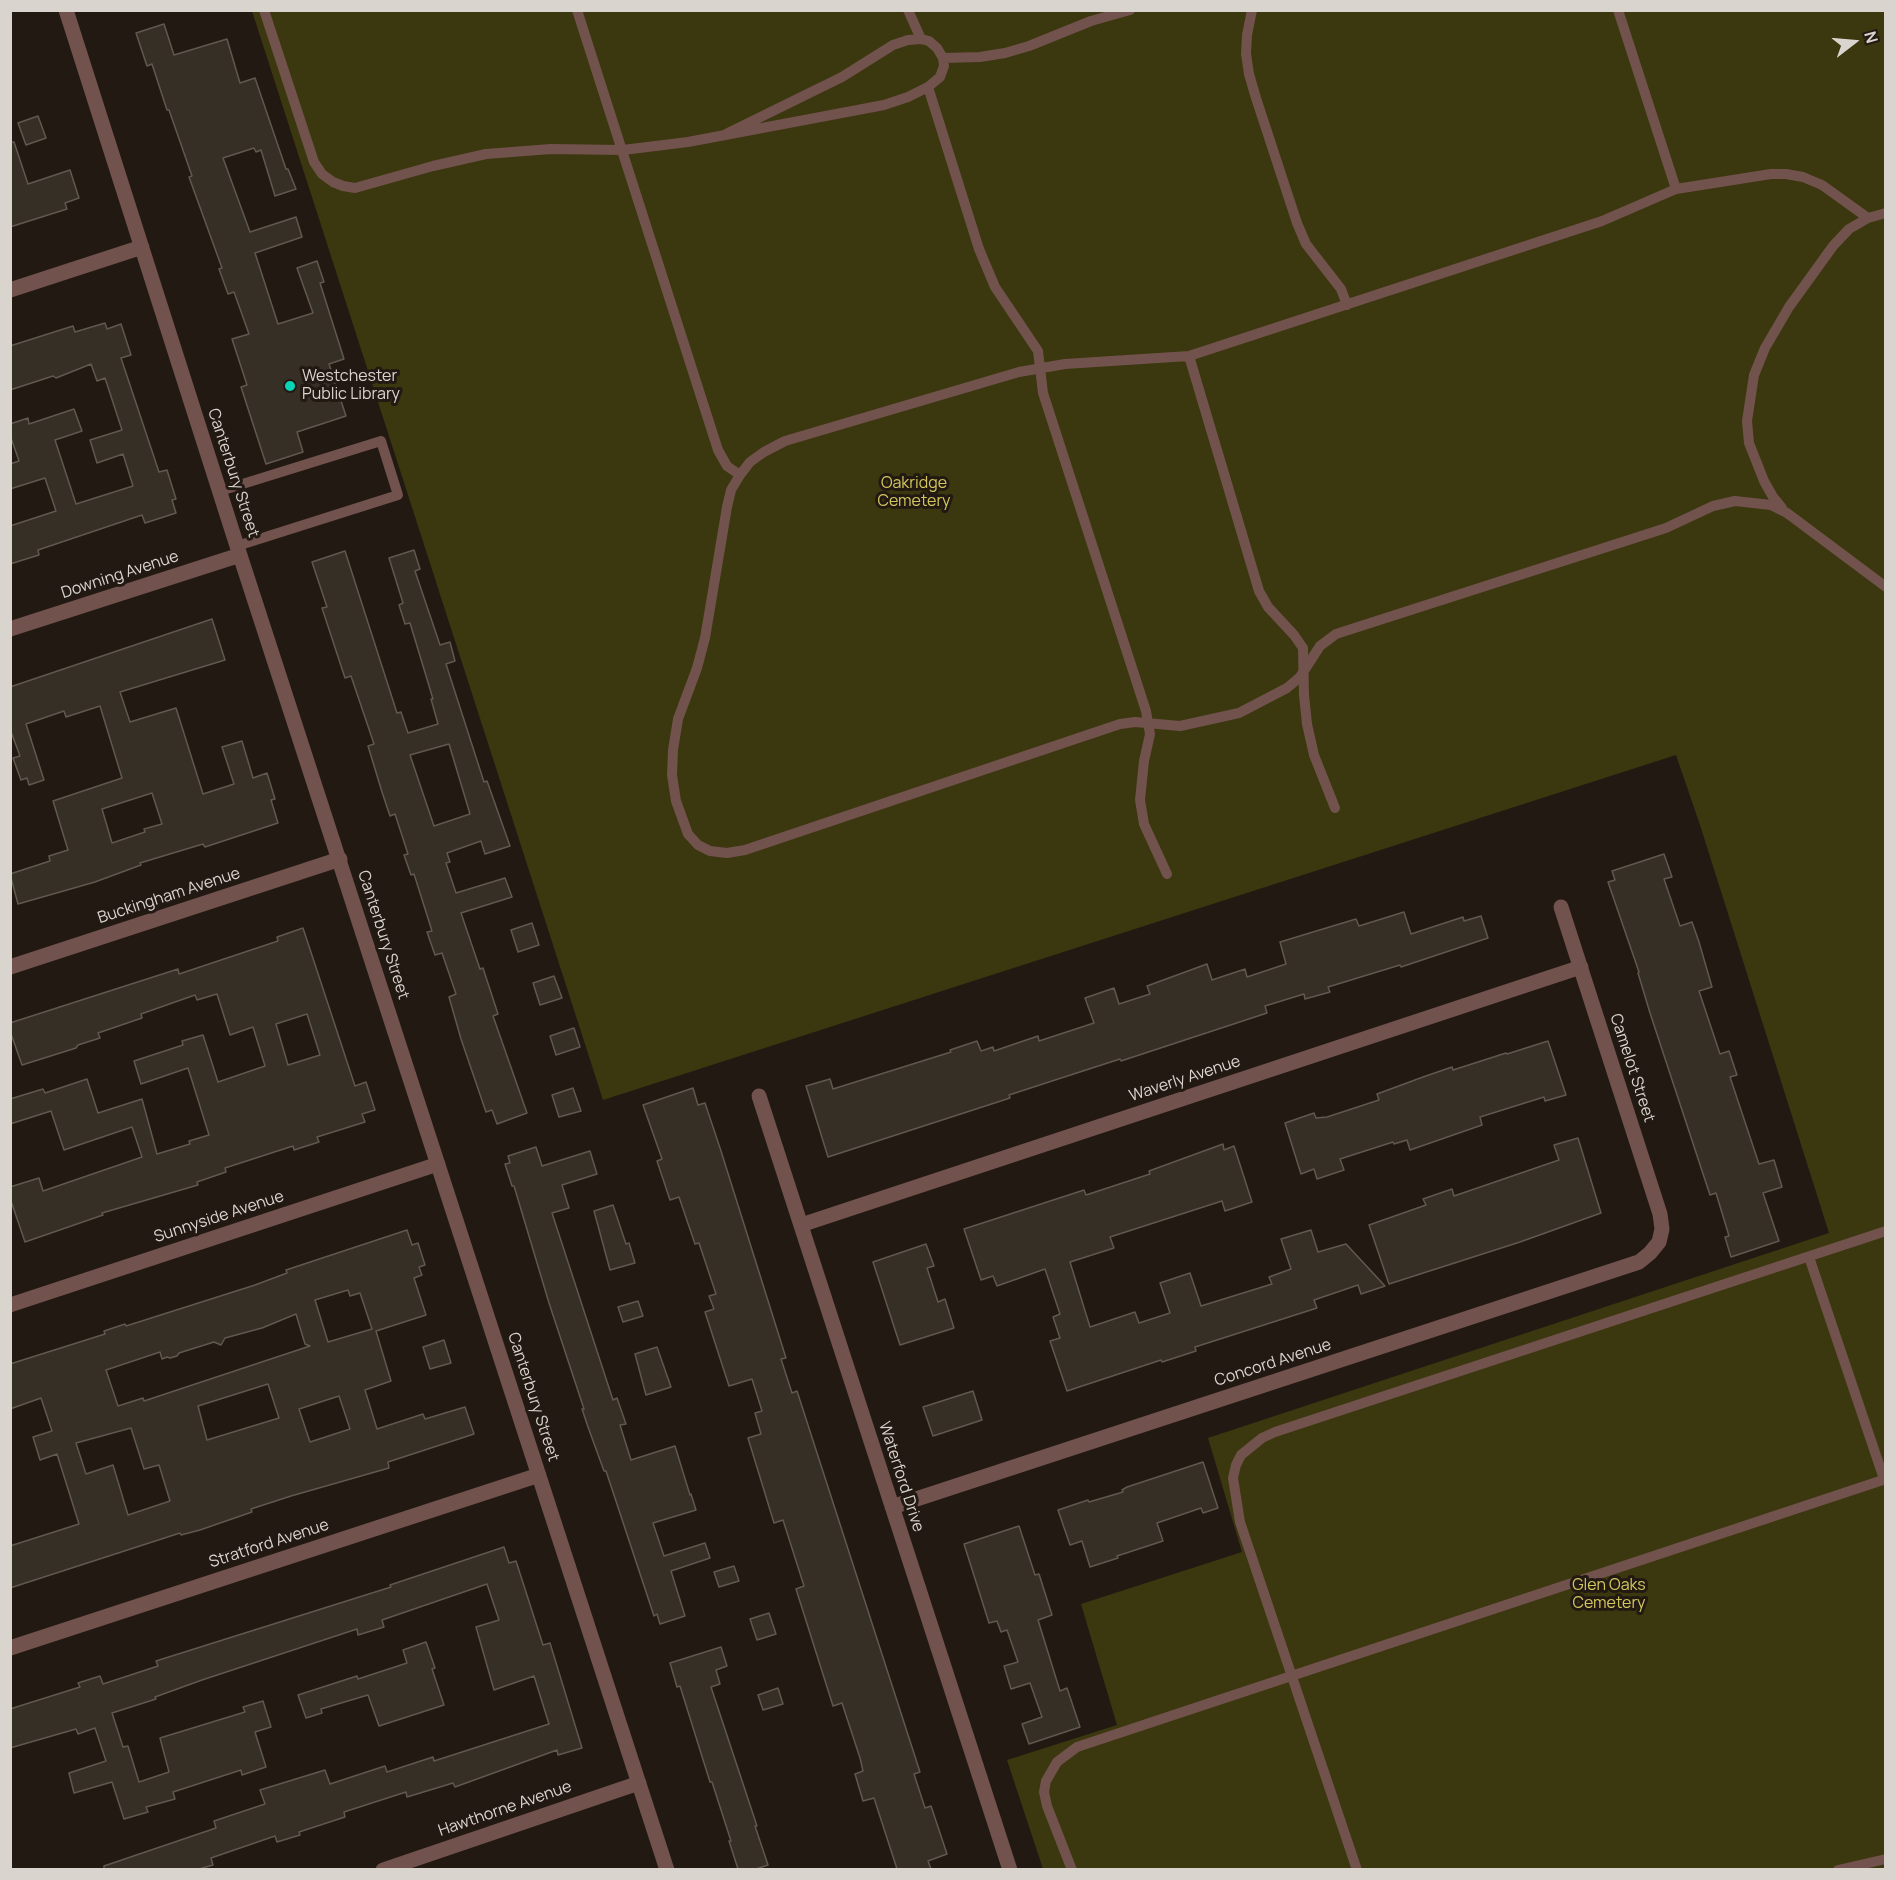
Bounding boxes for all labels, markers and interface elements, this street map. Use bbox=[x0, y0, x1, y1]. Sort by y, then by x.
north arrow bbox=[1824, 12, 1884, 72]
text: N bbox=[1859, 28, 1883, 46]
place label: Westchester Public Library bbox=[302, 367, 400, 405]
marker: Westchester Public Library bbox=[283, 379, 297, 393]
street label: Canterbury Street bbox=[203, 406, 263, 540]
park label: Oakridge Cemetery bbox=[878, 474, 950, 512]
street label: Downing Avenue bbox=[59, 547, 181, 603]
street label: Buckingham Avenue bbox=[95, 864, 243, 928]
street label: Canterbury Street bbox=[353, 868, 413, 1002]
street label: Camelot Street bbox=[1605, 1011, 1659, 1125]
street label: Waverly Avenue bbox=[1127, 1052, 1243, 1106]
street label: Sunnyside Avenue bbox=[152, 1187, 286, 1247]
street label: Canterbury Street bbox=[503, 1330, 563, 1464]
street label: Concord Avenue bbox=[1212, 1335, 1334, 1391]
street label: Waterford Drive bbox=[874, 1419, 928, 1535]
street label: Stratford Avenue bbox=[207, 1516, 331, 1572]
park label: Glen Oaks Cemetery bbox=[1572, 1576, 1646, 1614]
street label: Hawthorne Avenue bbox=[436, 1777, 574, 1841]

